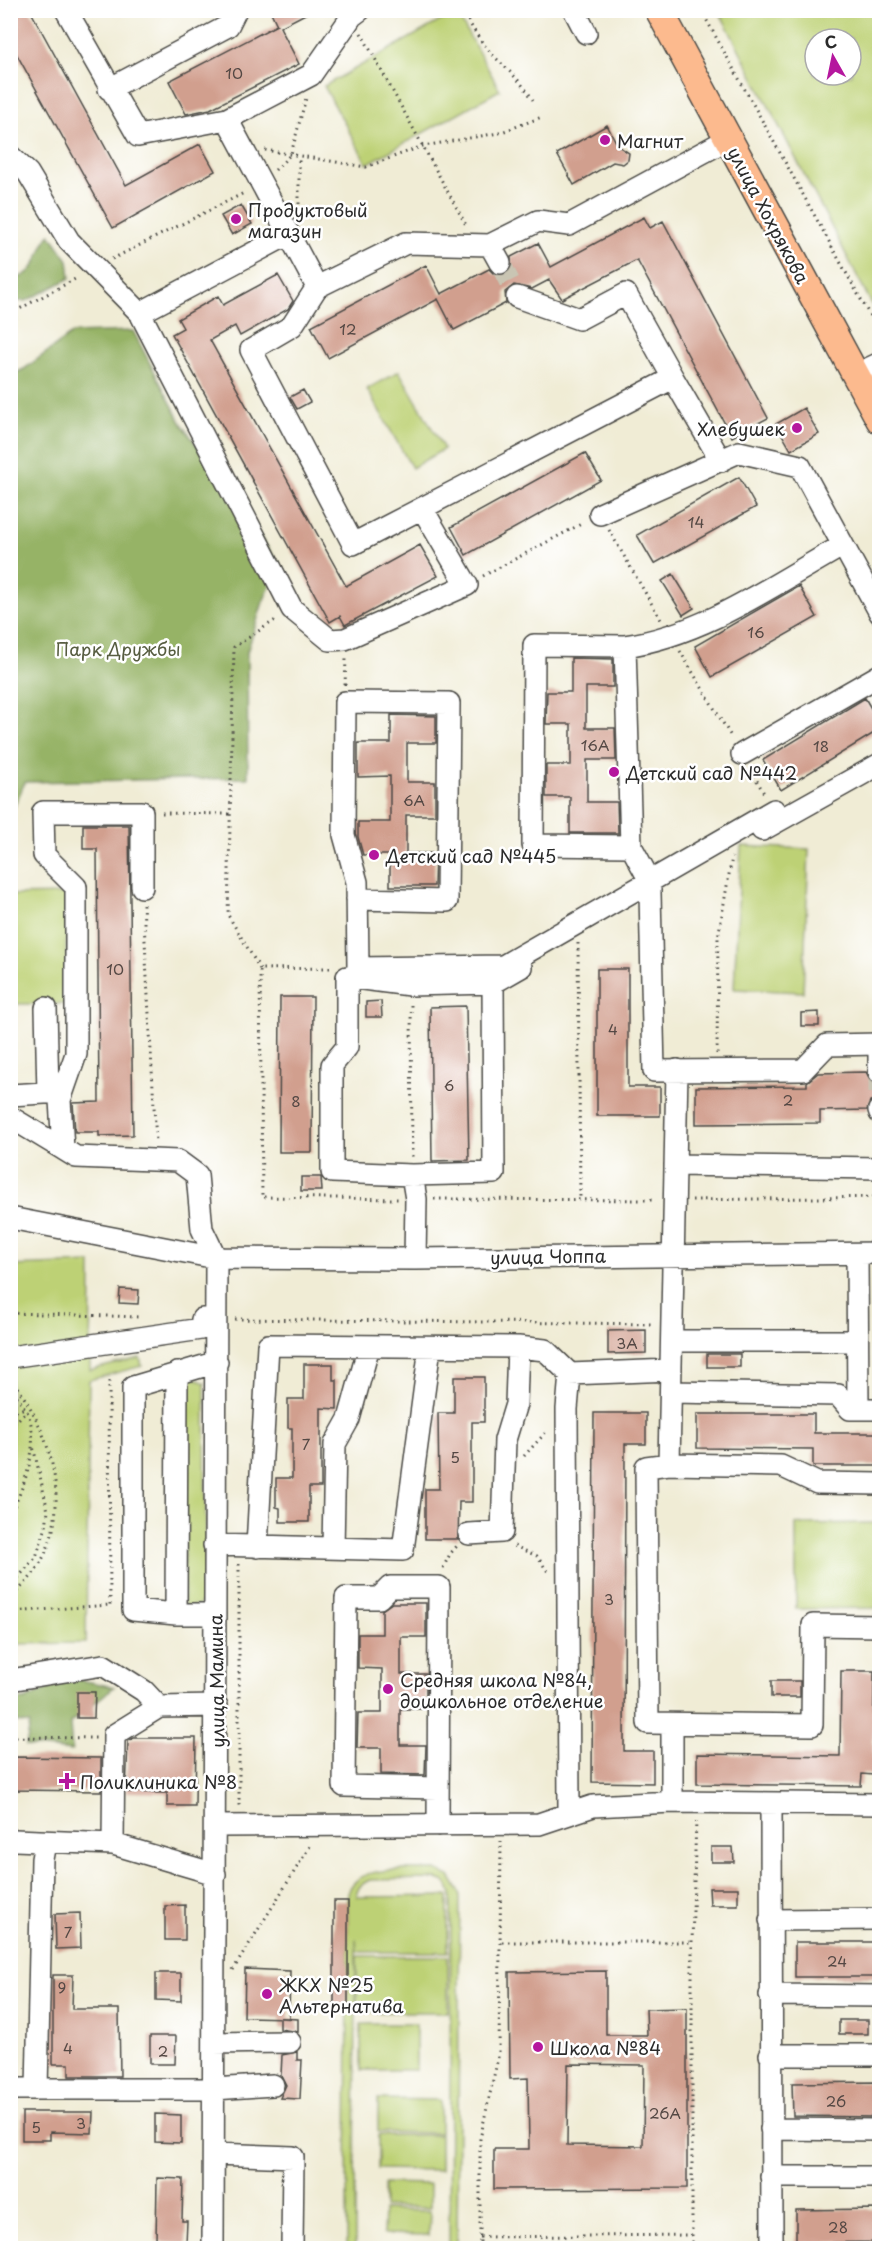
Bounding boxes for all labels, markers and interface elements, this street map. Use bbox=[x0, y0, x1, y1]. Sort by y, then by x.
north arrow bbox=[803, 27, 863, 87]
text: С bbox=[823, 28, 838, 54]
house number: 10 bbox=[225, 61, 243, 84]
place label: Магнит bbox=[617, 127, 684, 154]
marker: Магнит bbox=[598, 133, 612, 147]
street label: улица Хохрякова bbox=[722, 142, 817, 289]
place label: Продуктовый магазин bbox=[248, 196, 368, 244]
marker: Продуктовый магазин bbox=[229, 212, 243, 226]
house number: 12 bbox=[339, 317, 357, 340]
place label: Хлебушек bbox=[697, 415, 785, 442]
marker: Хлебушек bbox=[790, 421, 804, 435]
house number: 14 bbox=[688, 510, 704, 533]
house number: 16 bbox=[747, 620, 765, 643]
park label: Парк Дружбы bbox=[55, 635, 181, 662]
house number: 16А bbox=[581, 733, 609, 756]
house number: 18 bbox=[813, 734, 829, 757]
place label: Детский сад №442 bbox=[625, 759, 797, 786]
marker: Детский сад №442 bbox=[607, 765, 621, 779]
house number: 6А bbox=[403, 788, 425, 811]
place label: Детский сад №445 bbox=[385, 842, 556, 869]
marker: Детский сад №445 bbox=[367, 848, 381, 862]
house number: 10 bbox=[106, 957, 124, 980]
house number: 4 bbox=[608, 1017, 618, 1040]
house number: 6 bbox=[444, 1073, 454, 1096]
house number: 2 bbox=[783, 1088, 793, 1111]
house number: 8 bbox=[291, 1089, 301, 1112]
street label: улица Чоппа bbox=[490, 1241, 607, 1271]
house number: 3А bbox=[616, 1331, 638, 1354]
house number: 7 bbox=[302, 1432, 311, 1455]
house number: 5 bbox=[450, 1445, 460, 1468]
house number: 3 bbox=[604, 1587, 614, 1610]
street label: улица Мамина bbox=[201, 1613, 231, 1748]
place label: Средняя школа №84, дошкольное отделение bbox=[400, 1666, 603, 1714]
marker: Средняя школа №84, дошкольное отделение bbox=[381, 1682, 395, 1696]
place label: Поликлиника №8 bbox=[80, 1768, 237, 1795]
marker: Поликлиника №8 bbox=[58, 1772, 76, 1790]
house number: 7 bbox=[64, 1920, 73, 1943]
house number: 24 bbox=[827, 1949, 847, 1972]
place label: ЖКХ №25 Альтернатива bbox=[278, 1971, 404, 2019]
house number: 9 bbox=[58, 1975, 66, 1998]
marker: ЖКХ №25 Альтернатива bbox=[260, 1987, 274, 2001]
place label: Школа №84 bbox=[550, 2034, 661, 2061]
house number: 4 bbox=[63, 2036, 73, 2059]
house number: 2 bbox=[158, 2039, 168, 2062]
marker: Школа №84 bbox=[531, 2040, 545, 2054]
house number: 26 bbox=[826, 2089, 846, 2112]
house number: 26А bbox=[649, 2101, 681, 2124]
house number: 3 bbox=[76, 2111, 86, 2134]
house number: 5 bbox=[31, 2115, 41, 2138]
house number: 28 bbox=[828, 2215, 848, 2238]

